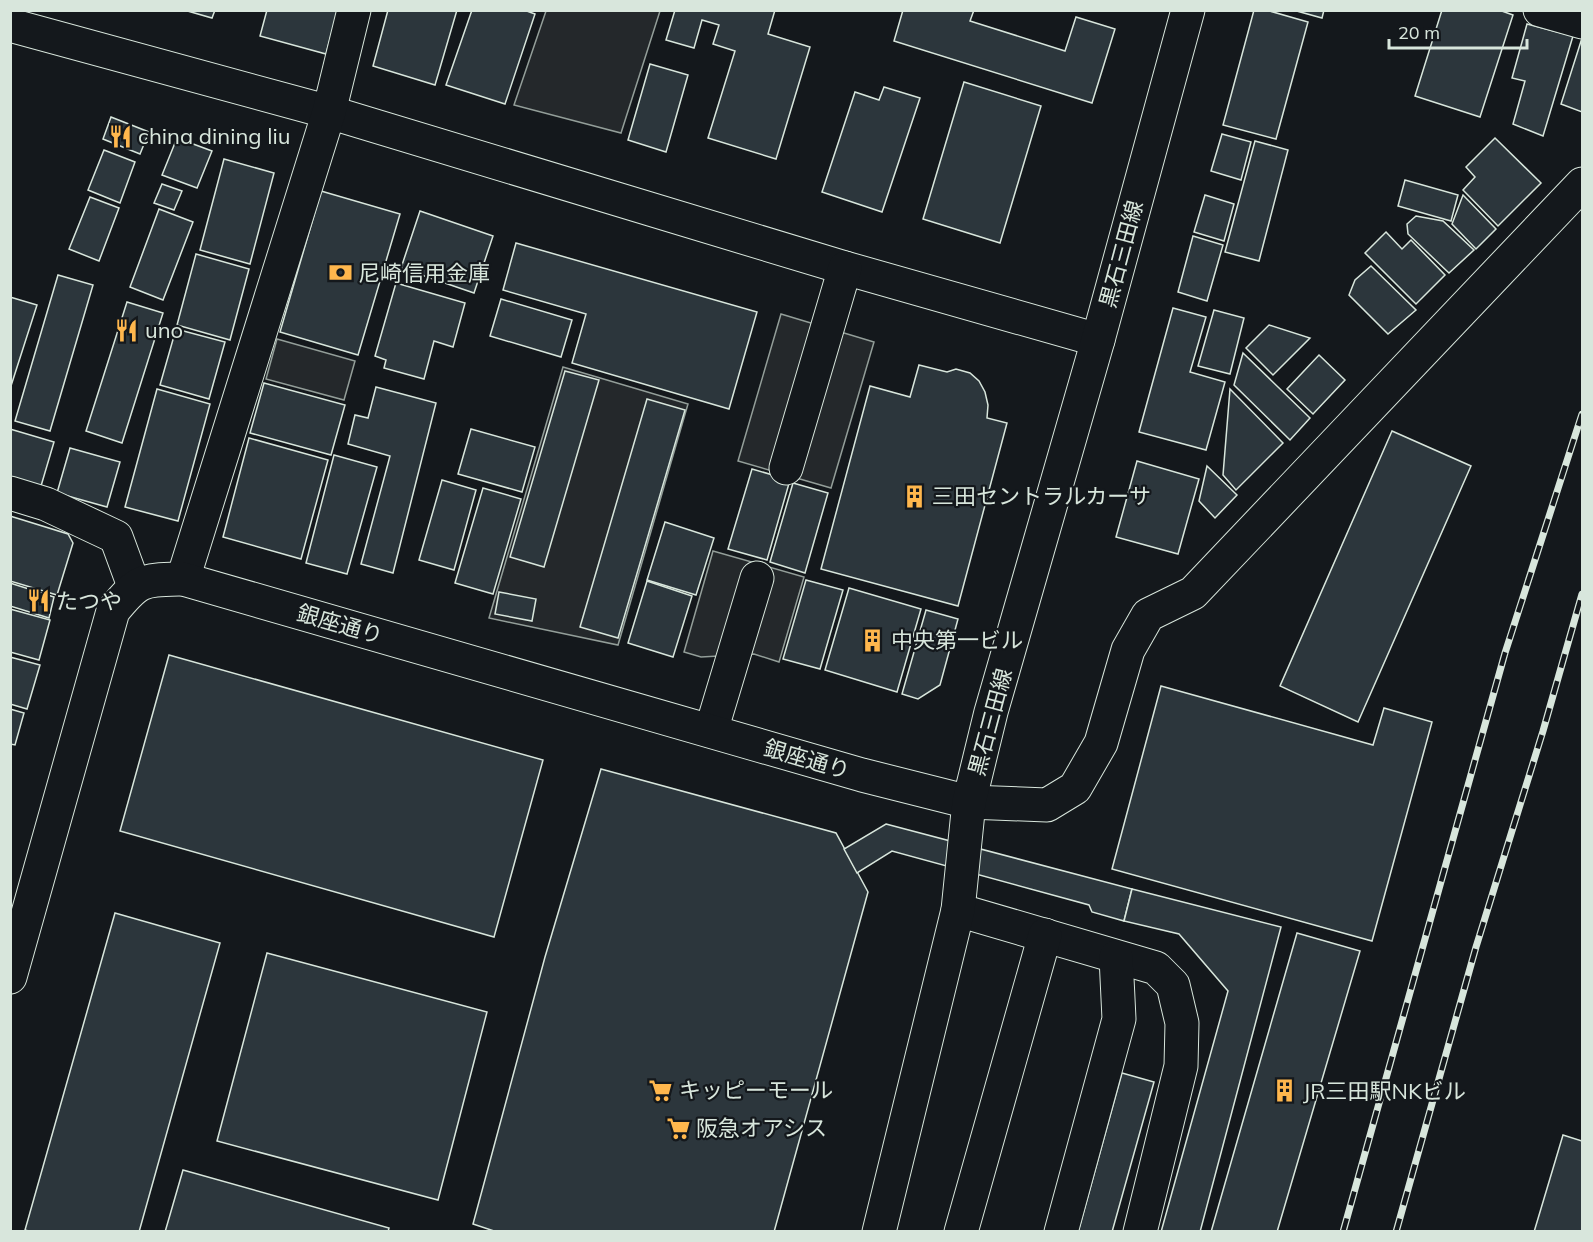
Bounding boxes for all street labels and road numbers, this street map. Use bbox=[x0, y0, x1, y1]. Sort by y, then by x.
street label: 黒石三田線 bbox=[1093, 197, 1149, 311]
street label: 銀座通り bbox=[294, 598, 386, 650]
street label: 黒石三田線 bbox=[962, 665, 1018, 779]
street label: 銀座通り bbox=[761, 733, 853, 785]

